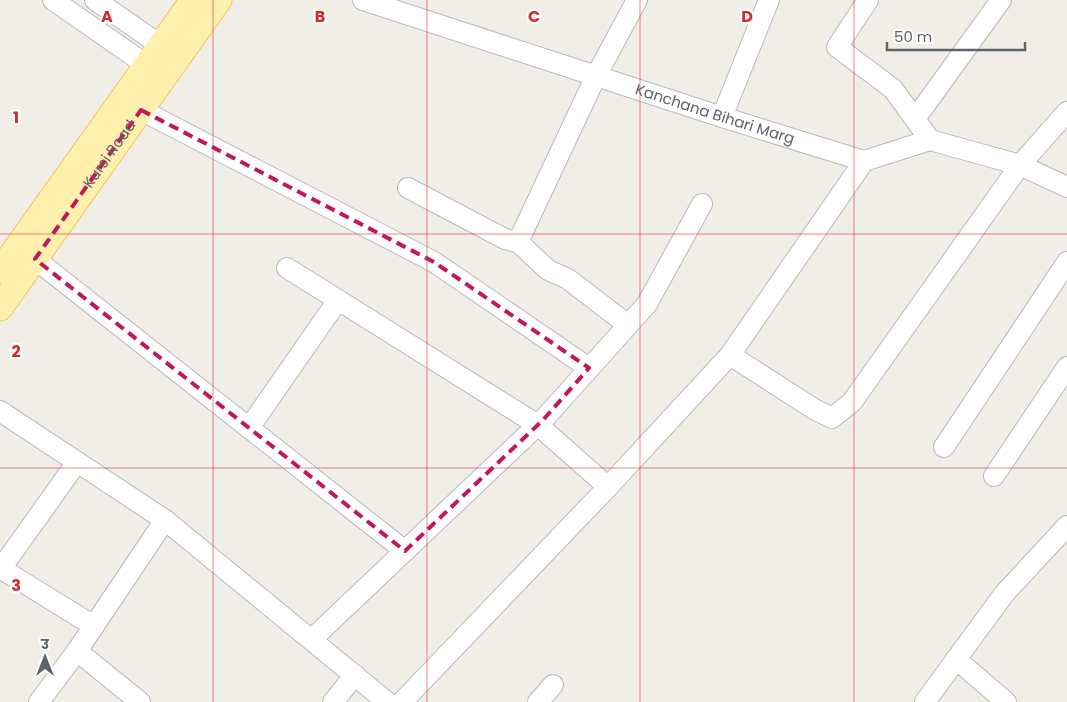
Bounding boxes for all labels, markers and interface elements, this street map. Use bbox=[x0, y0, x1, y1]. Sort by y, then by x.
text: A bbox=[101, 5, 113, 28]
text: B bbox=[315, 5, 325, 28]
text: C bbox=[528, 5, 540, 28]
text: D bbox=[741, 5, 753, 28]
scale bar bbox=[887, 20, 1024, 52]
text: 50 m bbox=[894, 26, 932, 47]
street label: Kanchana Bihari Marg bbox=[633, 78, 797, 149]
text: 1 bbox=[13, 106, 19, 129]
street label: Kursi Road bbox=[78, 115, 141, 192]
text: 2 bbox=[11, 340, 21, 363]
text: 3 bbox=[11, 574, 21, 597]
north arrow bbox=[20, 632, 70, 682]
text: उ bbox=[40, 634, 50, 654]

